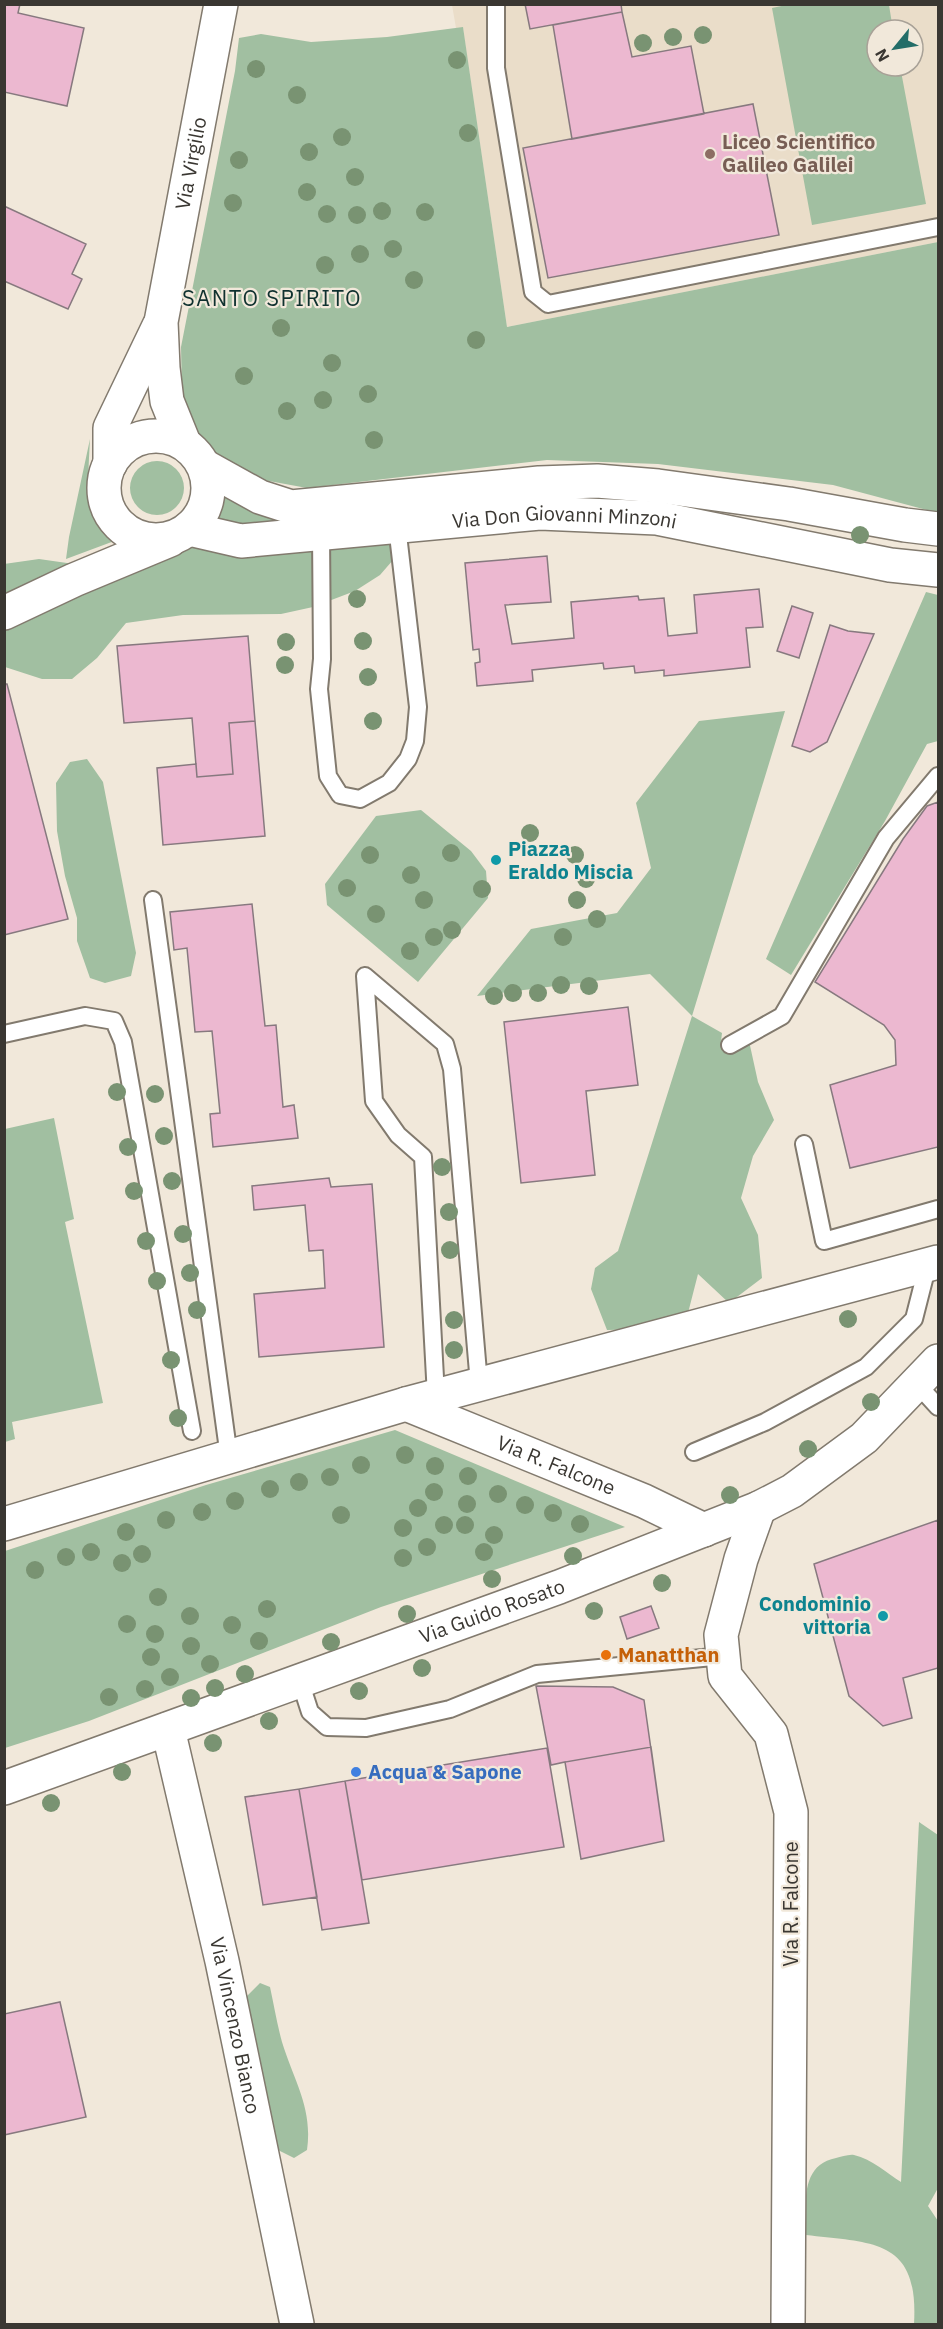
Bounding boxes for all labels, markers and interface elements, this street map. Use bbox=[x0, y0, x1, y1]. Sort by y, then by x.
north arrow bbox=[865, 18, 925, 78]
text: N bbox=[870, 45, 894, 66]
street label: Via Virgilio bbox=[168, 115, 212, 212]
place label: Liceo Scientifico Galileo Galilei bbox=[722, 128, 875, 178]
marker: Liceo Scientifico Galileo Galilei bbox=[703, 147, 717, 161]
district label: SANTO SPIRITO bbox=[182, 283, 362, 312]
street label: Via Don Giovanni Minzoni bbox=[451, 499, 679, 535]
place label: Piazza Eraldo Miscia bbox=[508, 835, 633, 885]
marker: Piazza Eraldo Miscia bbox=[489, 853, 503, 867]
street label: Via R. Falcone bbox=[493, 1428, 619, 1501]
street label: Via Guido Rosato bbox=[415, 1572, 568, 1649]
place label: Condominio vittoria bbox=[759, 1590, 871, 1640]
marker: Condominio vittoria bbox=[876, 1609, 890, 1623]
place label: Manatthan bbox=[618, 1641, 719, 1668]
marker: Manatthan bbox=[599, 1648, 613, 1662]
place label: Acqua & Sapone bbox=[368, 1758, 522, 1785]
marker: Acqua & Sapone bbox=[349, 1765, 363, 1779]
street label: Via R. Falcone bbox=[777, 1841, 804, 1967]
street label: Via Vincenzo Bianco bbox=[204, 1934, 267, 2116]

